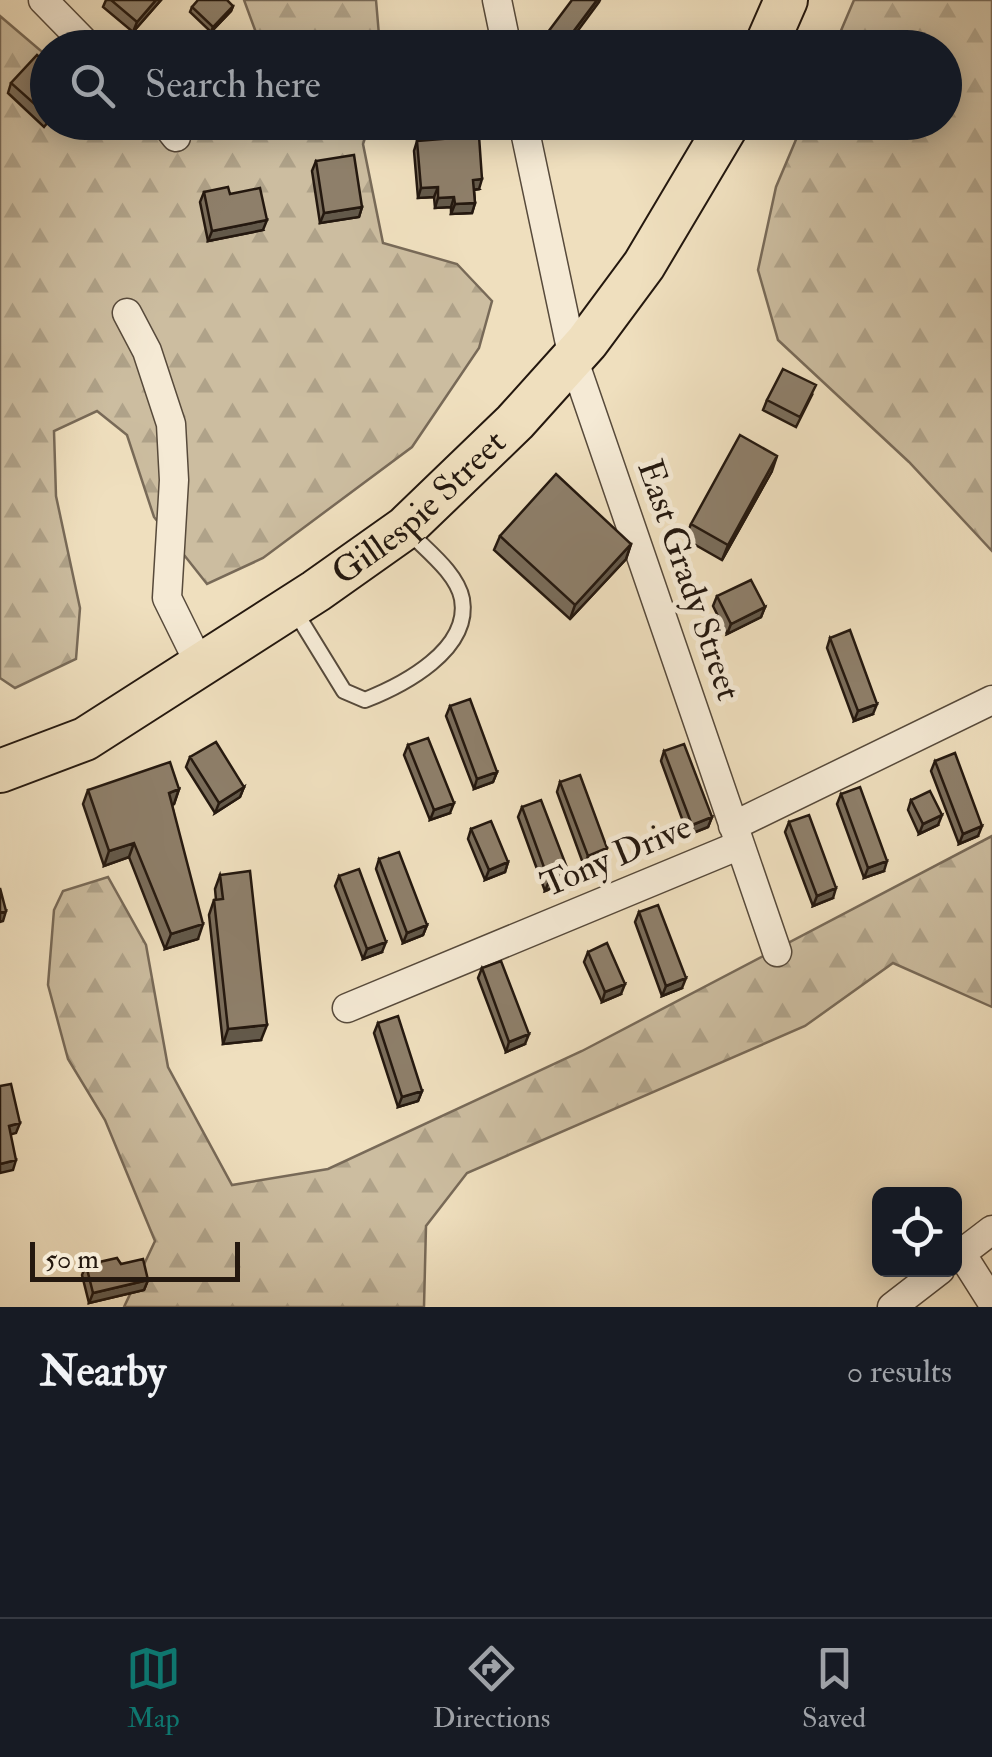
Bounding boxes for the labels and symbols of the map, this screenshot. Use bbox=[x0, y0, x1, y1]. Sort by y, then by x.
street label: Gillespie Street bbox=[323, 421, 515, 595]
street label: East Grady Street bbox=[627, 454, 751, 706]
street label: Tony Drive bbox=[534, 805, 698, 907]
scale bar bbox=[30, 1237, 240, 1282]

